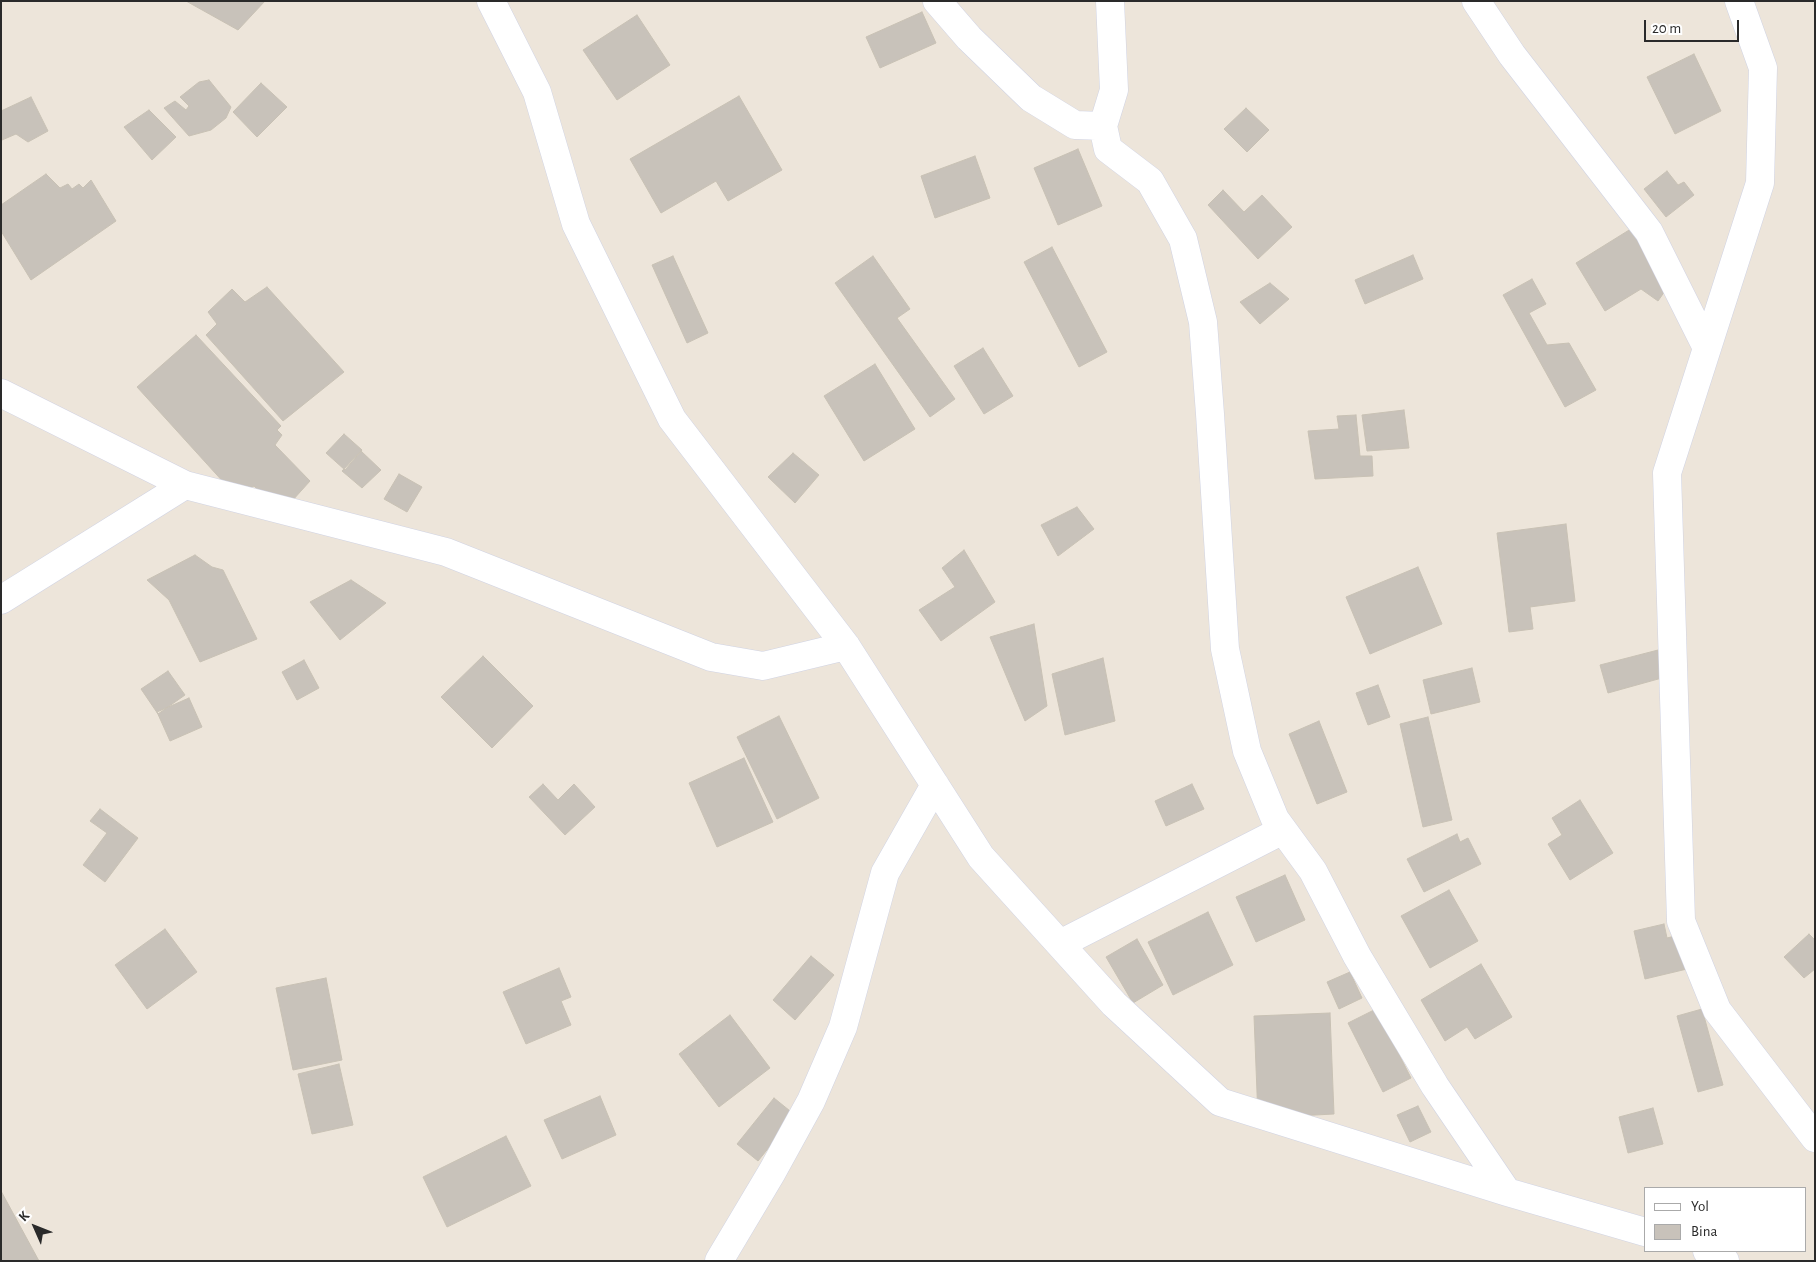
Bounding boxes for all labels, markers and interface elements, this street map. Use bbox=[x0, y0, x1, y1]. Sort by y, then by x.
scale bar bbox=[1646, 10, 1741, 42]
text: 20 m bbox=[1652, 21, 1681, 36]
legend bbox=[1644, 1187, 1806, 1252]
text: Yol bbox=[1691, 1199, 1709, 1214]
north arrow bbox=[10, 1202, 60, 1252]
text: K bbox=[16, 1209, 32, 1224]
text: Bina bbox=[1691, 1224, 1717, 1239]

